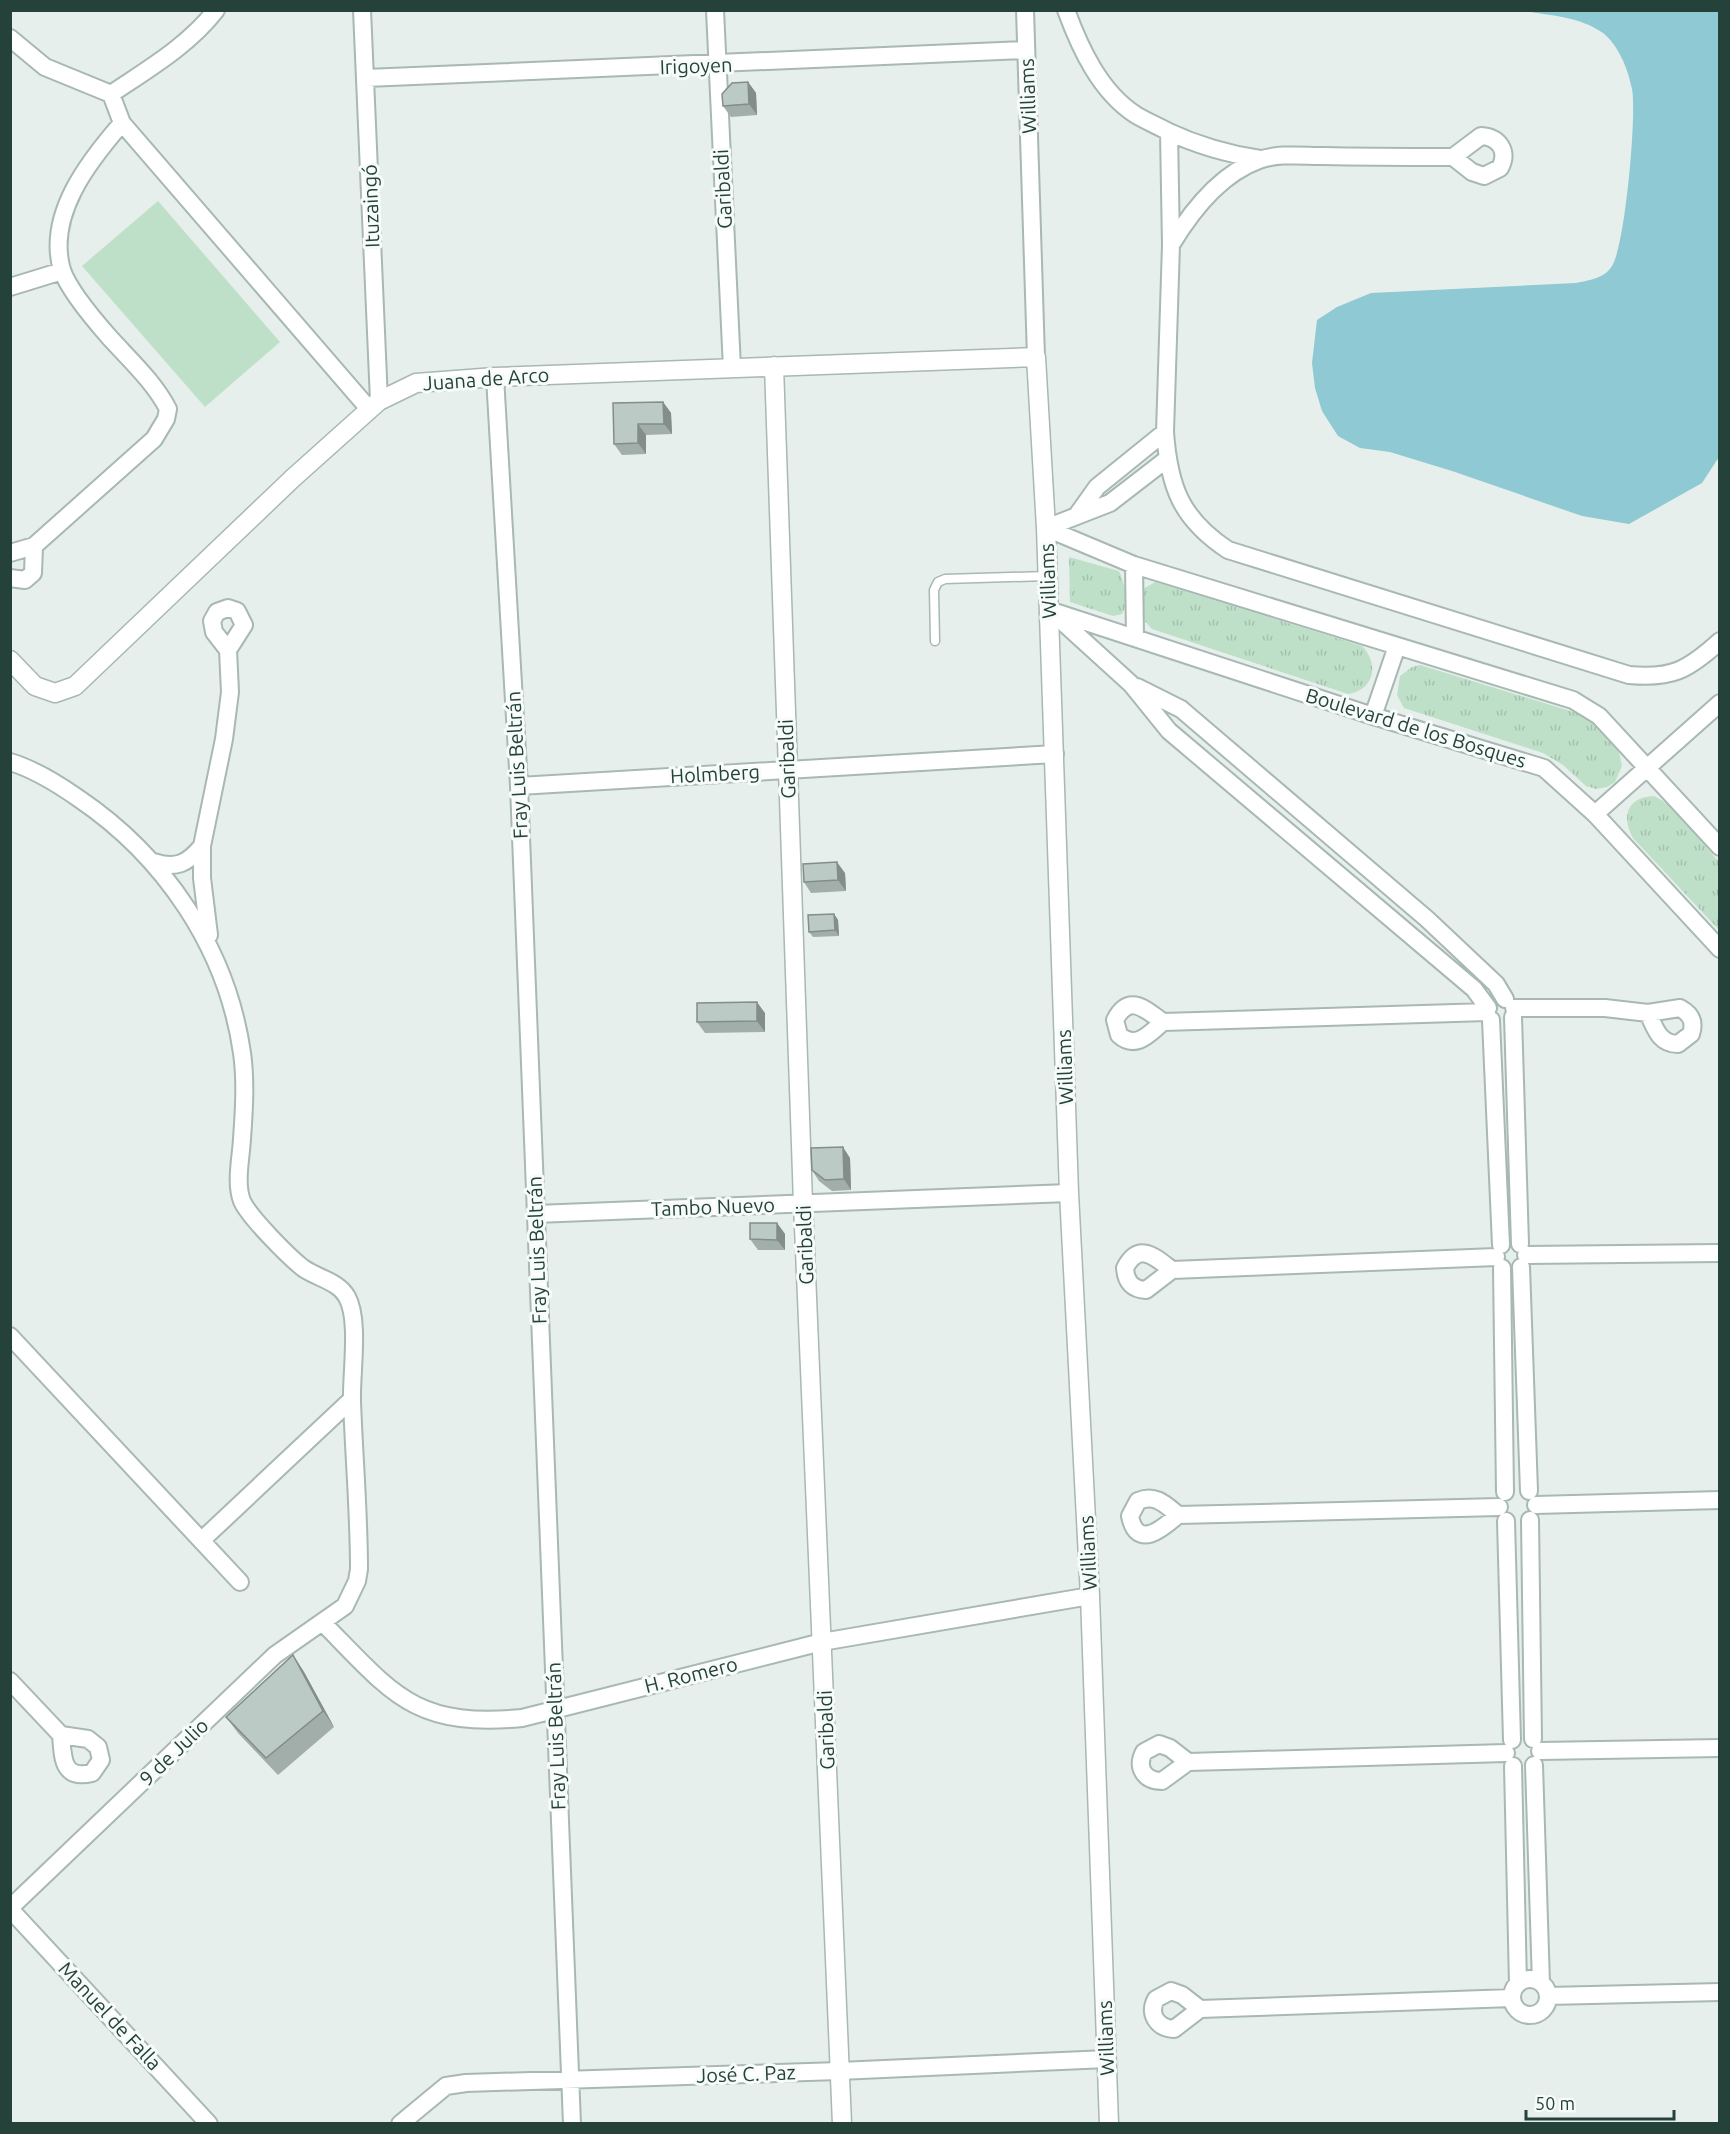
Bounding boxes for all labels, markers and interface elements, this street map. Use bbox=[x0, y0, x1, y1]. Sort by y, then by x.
street label: Irigoyen bbox=[659, 53, 733, 78]
street label: Williams bbox=[1015, 58, 1040, 134]
street label: Garibaldi bbox=[709, 149, 736, 229]
street label: Ituzaingó bbox=[358, 164, 383, 248]
street label: Juana de Arco bbox=[422, 363, 550, 394]
street label: Williams bbox=[1035, 543, 1060, 619]
street label: Boulevard de los Bosques bbox=[1303, 683, 1529, 772]
street label: Fray Luis Beltrán bbox=[501, 691, 532, 840]
street label: Garibaldi bbox=[774, 719, 799, 799]
street label: Holmberg bbox=[669, 760, 760, 787]
street label: Williams bbox=[1052, 1029, 1077, 1105]
street label: Fray Luis Beltrán bbox=[522, 1176, 551, 1324]
street label: Tambo Nuevo bbox=[651, 1193, 775, 1220]
street label: Garibaldi bbox=[792, 1205, 817, 1285]
street label: Williams bbox=[1074, 1515, 1101, 1591]
street label: H. Romero bbox=[642, 1652, 740, 1697]
street label: Fray Luis Beltrán bbox=[541, 1662, 570, 1810]
street label: Garibaldi bbox=[813, 1690, 838, 1770]
street label: 9 de Julio bbox=[135, 1713, 213, 1790]
street label: Manuel de Falla bbox=[54, 1957, 166, 2075]
street label: Williams bbox=[1093, 2000, 1118, 2076]
street label: José C. Paz bbox=[696, 2060, 796, 2087]
scale bar bbox=[1526, 2083, 1674, 2121]
text: 50 m bbox=[1535, 2093, 1575, 2113]

